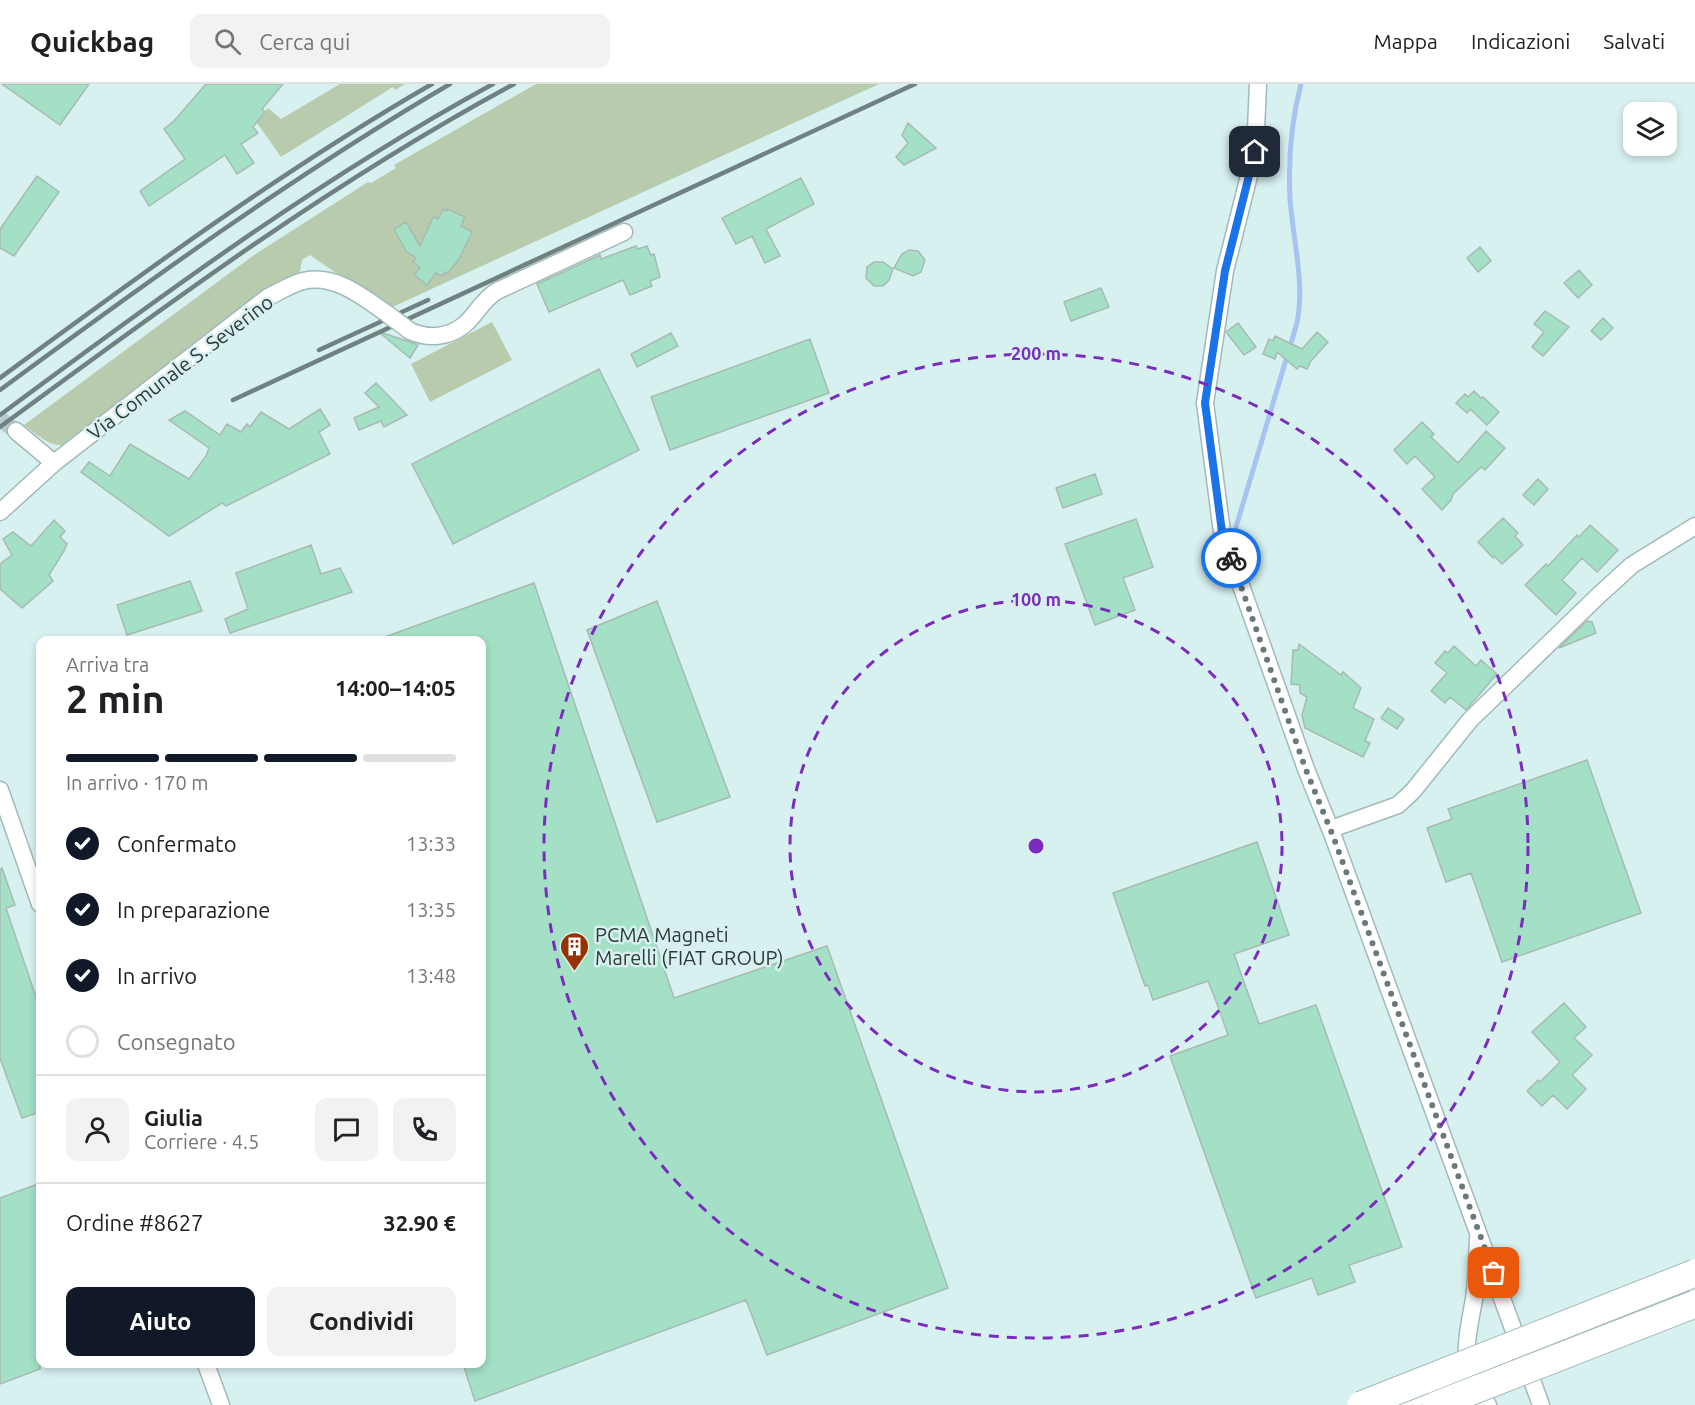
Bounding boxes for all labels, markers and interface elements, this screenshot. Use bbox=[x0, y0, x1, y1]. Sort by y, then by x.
search box bbox=[190, 14, 610, 68]
icon: search bbox=[211, 25, 244, 58]
text: Quickbag bbox=[30, 26, 154, 57]
text: Cerca qui bbox=[259, 29, 350, 54]
text: Mappa bbox=[1373, 29, 1438, 53]
text: Indicazioni bbox=[1471, 29, 1570, 53]
text: Salvati bbox=[1603, 29, 1665, 53]
map controls bbox=[1623, 102, 1677, 156]
button: layers bbox=[1623, 102, 1677, 156]
pin bbox=[1229, 126, 1280, 177]
icon: home bbox=[1238, 135, 1271, 168]
street label: Via Comunale S. Severino bbox=[83, 290, 277, 444]
text: 200 m bbox=[1011, 343, 1061, 363]
courier bbox=[1201, 528, 1261, 588]
icon: bike bbox=[1215, 542, 1248, 575]
text: 100 m bbox=[1011, 589, 1061, 609]
text: Arriva tra bbox=[66, 653, 149, 676]
text: 14:00–14:05 bbox=[335, 675, 456, 700]
text: 2 min bbox=[66, 677, 165, 720]
text: In arrivo · 170 m bbox=[66, 771, 209, 794]
icon: check bbox=[66, 827, 99, 860]
text: Confermato bbox=[117, 831, 237, 856]
text: 13:33 bbox=[406, 832, 456, 855]
centre of rings bbox=[1026, 836, 1046, 856]
icon: check bbox=[66, 893, 99, 926]
text: In preparazione bbox=[117, 897, 270, 922]
text: 13:35 bbox=[406, 898, 456, 921]
place label: PCMA Magneti Marelli (FIAT GROUP) bbox=[595, 923, 784, 969]
building icon: PCMA Magneti Marelli (FIAT GROUP) bbox=[558, 930, 590, 972]
icon: check bbox=[66, 959, 99, 992]
text: In arrivo bbox=[117, 963, 197, 988]
text: 13:48 bbox=[406, 964, 456, 987]
text: Consegnato bbox=[117, 1029, 236, 1054]
button: person bbox=[66, 1098, 129, 1161]
button: chat bbox=[315, 1098, 378, 1161]
button: phone bbox=[393, 1098, 456, 1161]
text: Giulia bbox=[144, 1105, 203, 1130]
text: Corriere · 4.5 bbox=[144, 1130, 259, 1153]
text: Ordine #8627 bbox=[66, 1210, 203, 1235]
text: 32.90 € bbox=[383, 1210, 456, 1235]
pin bbox=[1468, 1247, 1519, 1298]
icon: bag bbox=[1477, 1256, 1510, 1289]
button: Aiuto bbox=[66, 1287, 255, 1356]
button: Condividi bbox=[267, 1287, 456, 1356]

